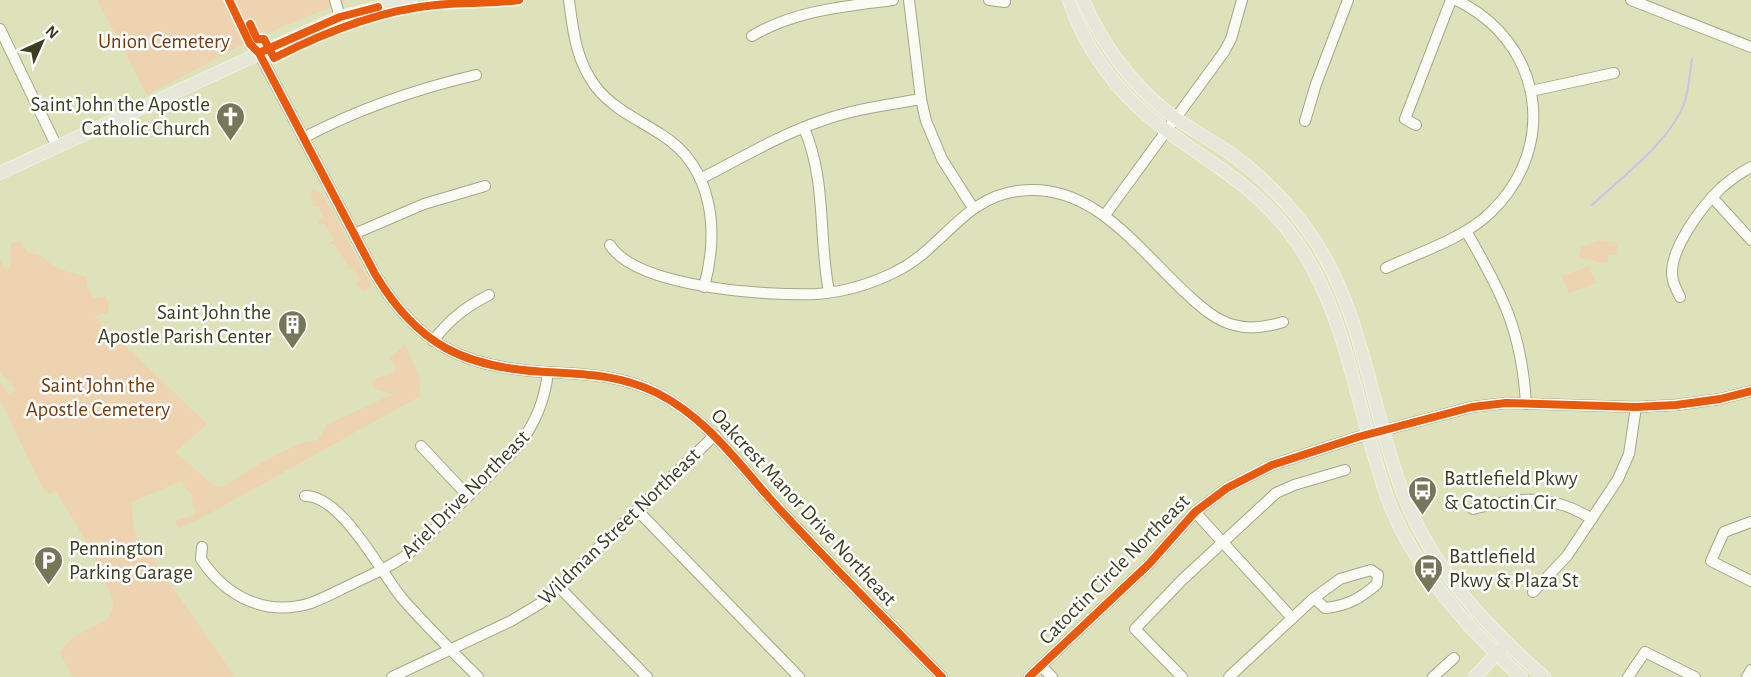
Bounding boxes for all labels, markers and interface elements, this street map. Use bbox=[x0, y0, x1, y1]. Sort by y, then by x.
north arrow bbox=[12, 12, 72, 72]
text: N bbox=[42, 23, 61, 42]
park label: Union Cemetery bbox=[98, 31, 230, 52]
place label: Saint John the Apostle Catholic Church bbox=[30, 94, 210, 139]
church icon: Saint John the Apostle Catholic Church bbox=[215, 100, 247, 142]
place label: Saint John the Apostle Parish Center bbox=[98, 302, 271, 347]
building icon: Saint John the Apostle Parish Center bbox=[276, 308, 308, 350]
park label: Saint John the Apostle Cemetery bbox=[26, 375, 170, 420]
street label: Oakcrest Manor Drive Northeast bbox=[707, 405, 901, 610]
street label: Ariel Drive Northeast bbox=[397, 426, 534, 562]
street label: Wildman Street Northeast bbox=[534, 444, 704, 609]
place label: Battlefield Pkwy & Catoctin Cir bbox=[1444, 468, 1578, 513]
bus stop icon: Battlefield Pkwy & Catoctin Cir bbox=[1407, 474, 1439, 516]
street label: Catoctin Circle Northeast bbox=[1035, 490, 1194, 649]
place label: Pennington Parking Garage bbox=[69, 538, 193, 583]
parking icon: Pennington Parking Garage bbox=[32, 544, 64, 586]
place label: Battlefield Pkwy & Plaza St bbox=[1449, 546, 1579, 591]
bus stop icon: Battlefield Pkwy & Plaza St bbox=[1412, 552, 1444, 594]

